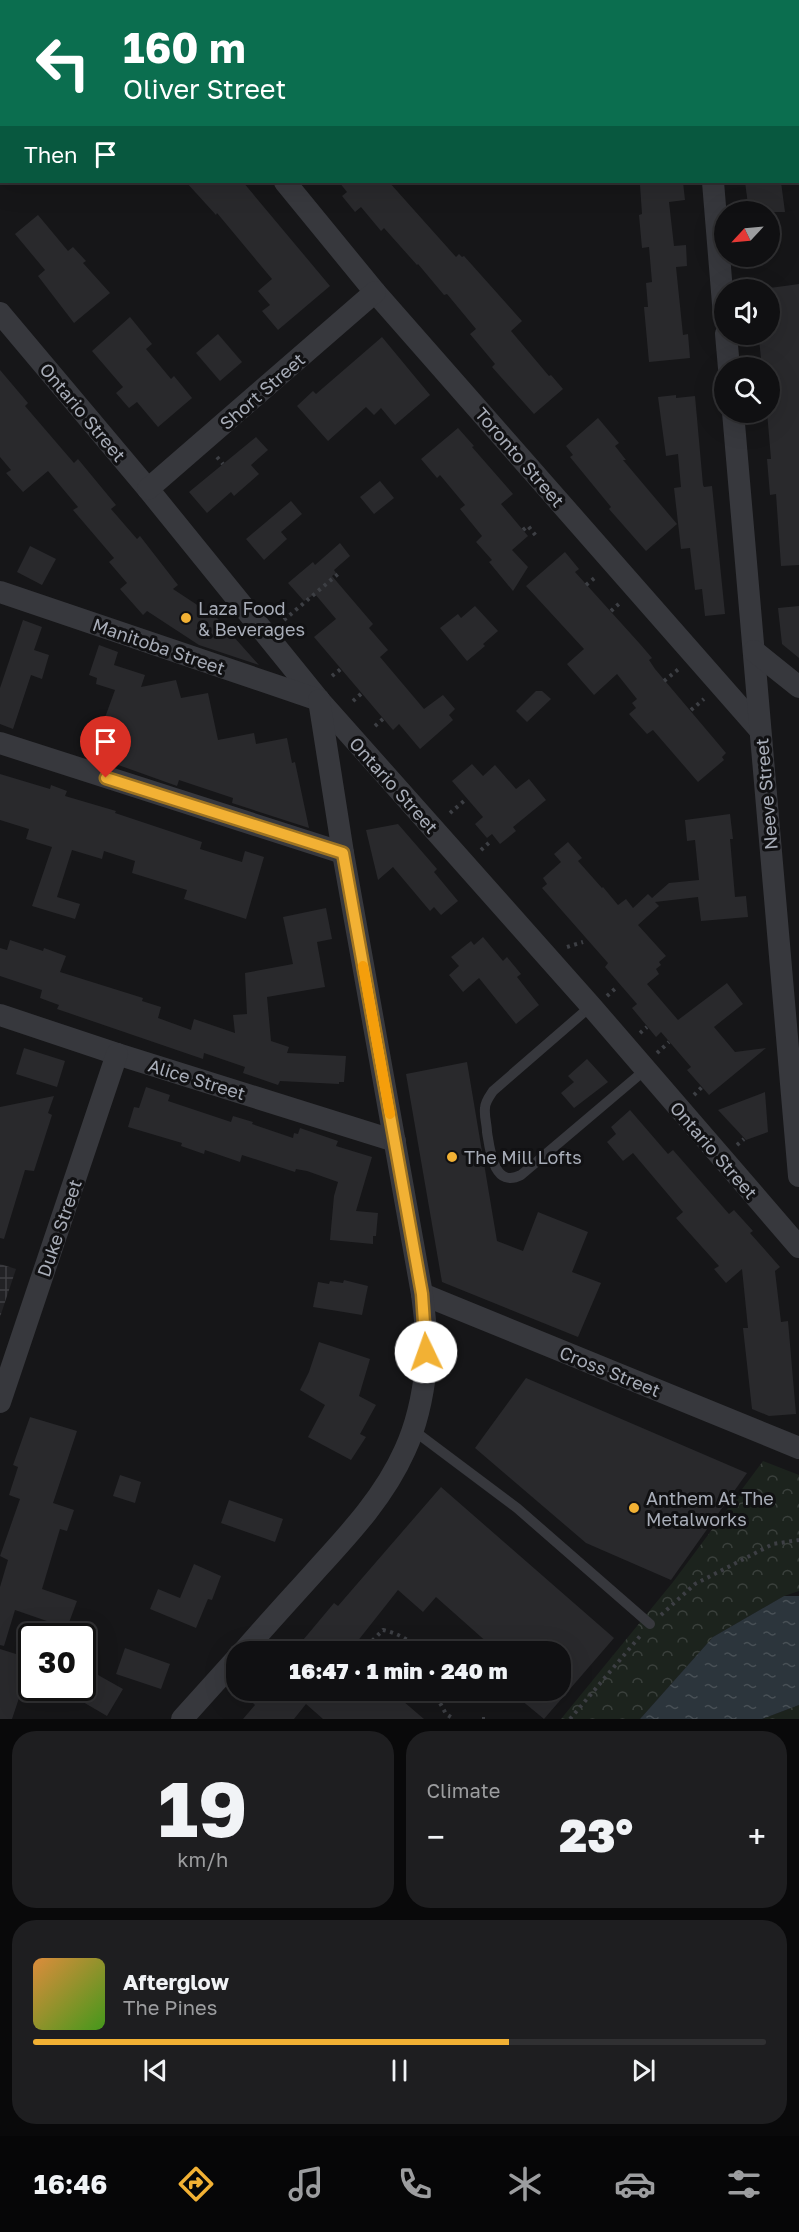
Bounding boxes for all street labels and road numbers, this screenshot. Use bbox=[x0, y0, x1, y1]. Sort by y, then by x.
street label: Short Street bbox=[215, 348, 309, 434]
street label: Ontario Street bbox=[35, 358, 131, 466]
street label: Toronto Street bbox=[471, 403, 569, 511]
street label: Manitoba Street bbox=[90, 613, 228, 679]
street label: Ontario Street bbox=[345, 732, 443, 838]
street label: Neeve Street bbox=[750, 737, 782, 851]
street label: Alice Street bbox=[146, 1054, 248, 1104]
street label: Ontario Street bbox=[666, 1097, 762, 1203]
street label: Duke Street bbox=[32, 1176, 86, 1280]
street label: Cross Street bbox=[556, 1341, 664, 1401]

